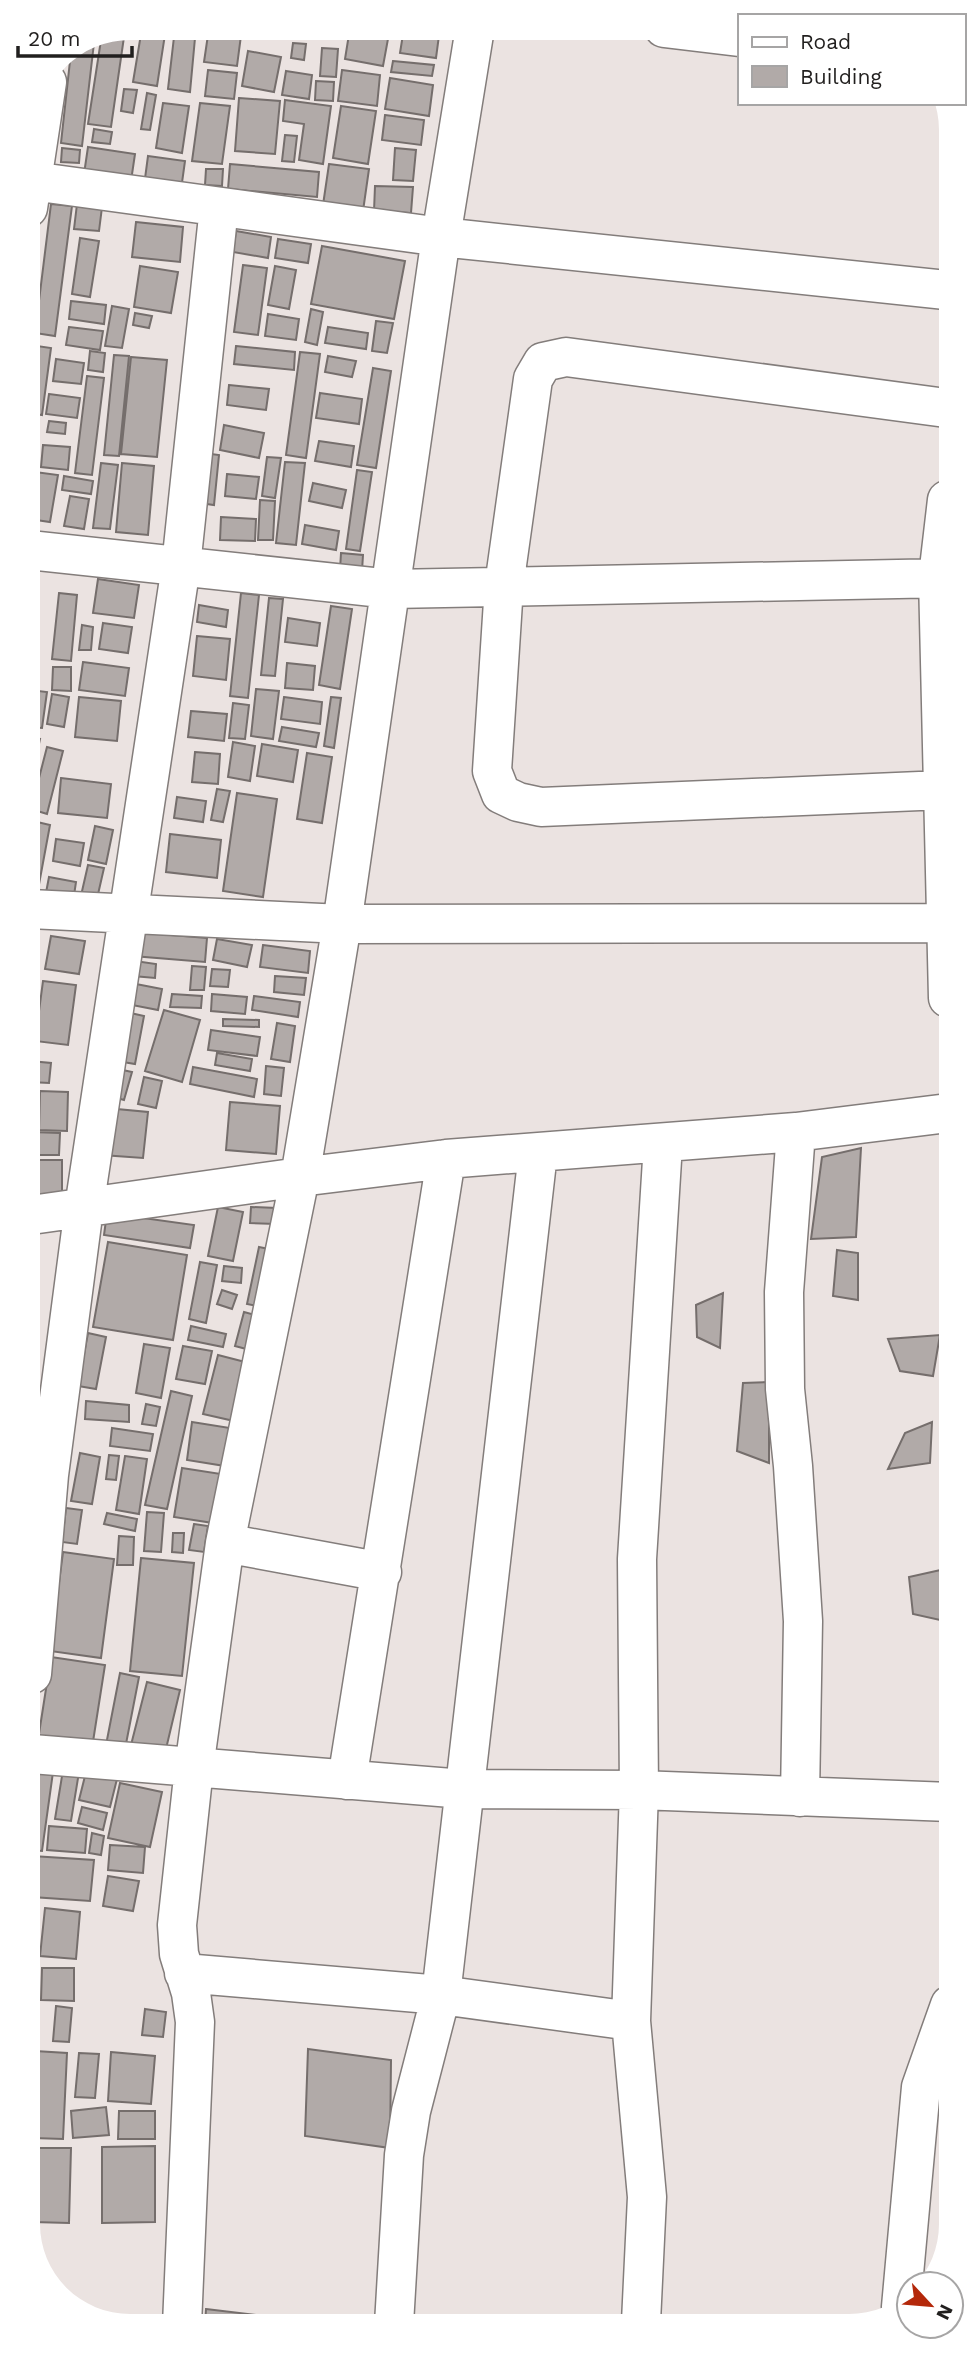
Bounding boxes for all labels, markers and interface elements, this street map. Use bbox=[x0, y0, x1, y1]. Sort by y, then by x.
scale bar bbox=[18, 14, 131, 58]
legend bbox=[738, 14, 965, 105]
text: 20 m bbox=[28, 26, 80, 51]
text: Road bbox=[800, 29, 851, 54]
text: Building bbox=[800, 64, 882, 89]
north arrow bbox=[895, 2270, 965, 2340]
text: N bbox=[931, 2301, 958, 2324]

